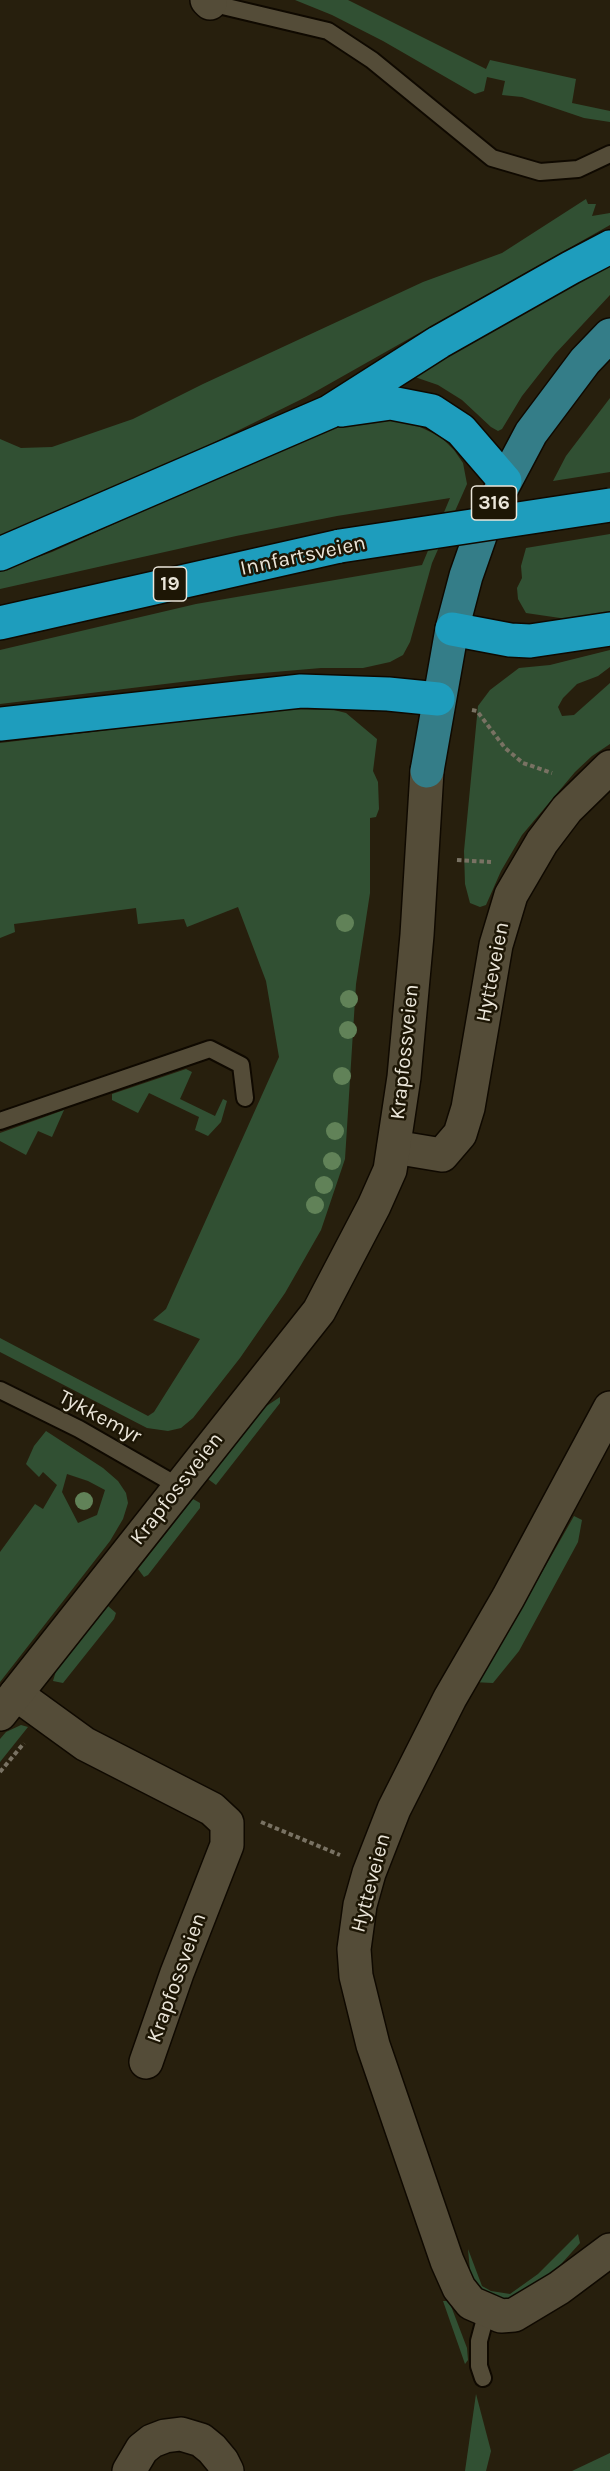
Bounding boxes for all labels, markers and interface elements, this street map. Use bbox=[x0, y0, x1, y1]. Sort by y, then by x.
road number: 316 bbox=[472, 486, 516, 520]
street label: Innfartsveien bbox=[238, 530, 368, 582]
road number: 19 bbox=[154, 567, 186, 601]
street label: Hytteveien bbox=[471, 920, 515, 1024]
street label: Krapfossveien bbox=[385, 983, 425, 1121]
street label: Tykkemyr bbox=[54, 1385, 146, 1449]
street label: Krapfossveien bbox=[125, 1428, 229, 1550]
street label: Hytteveien bbox=[346, 1831, 396, 1935]
street label: Krapfossveien bbox=[142, 1910, 212, 2046]

